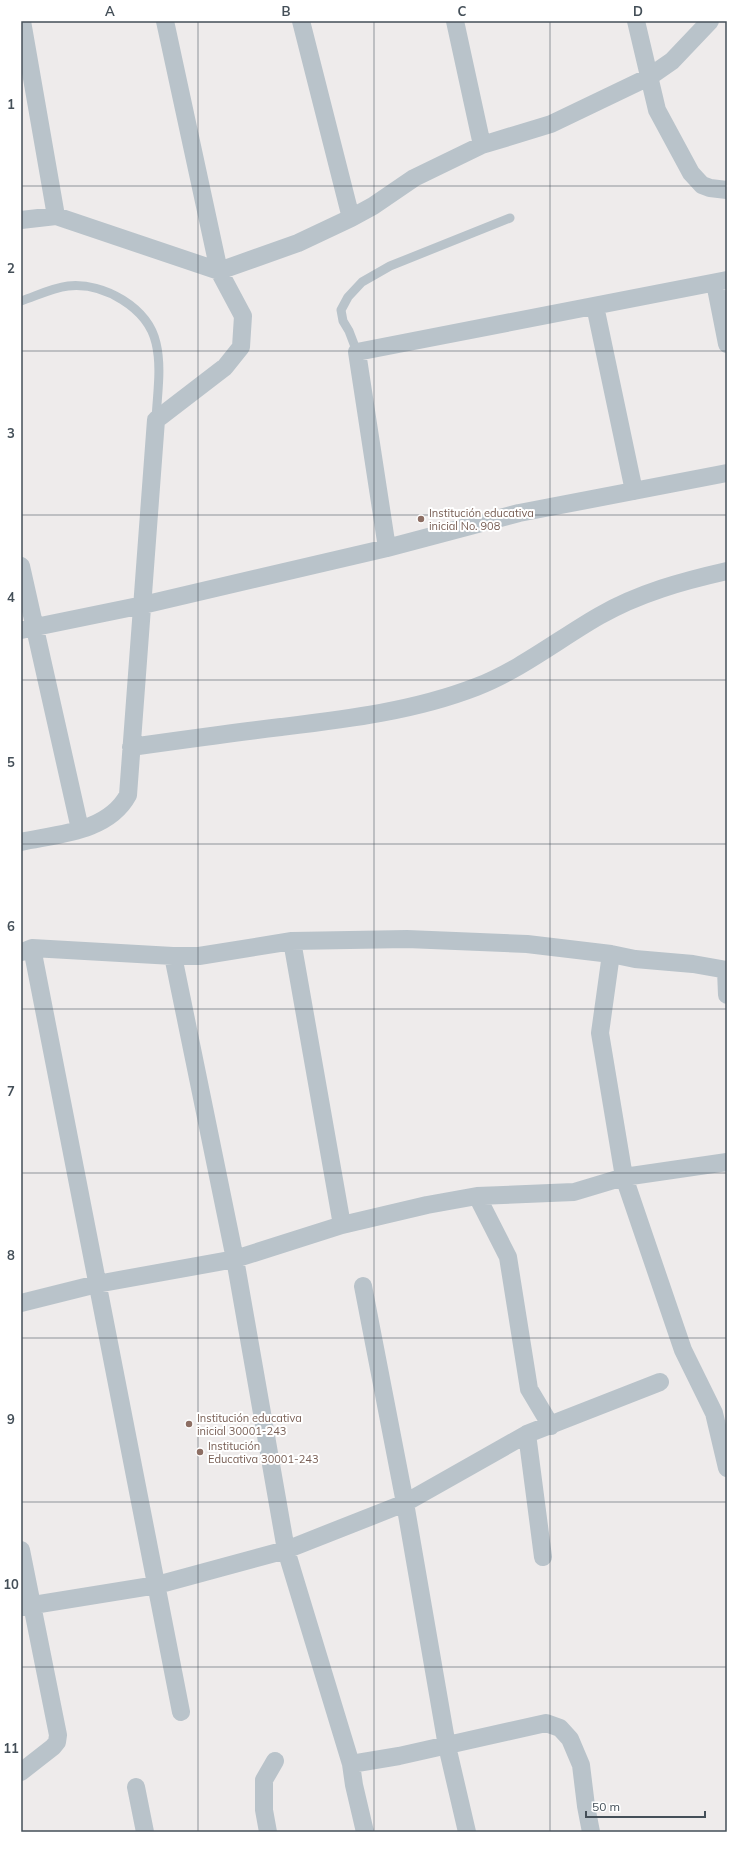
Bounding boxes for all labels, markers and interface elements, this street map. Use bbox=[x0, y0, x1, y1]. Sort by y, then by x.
text: A bbox=[105, 3, 115, 19]
text: B bbox=[282, 3, 291, 19]
text: C bbox=[458, 3, 467, 19]
text: D bbox=[633, 3, 643, 19]
text: 1 bbox=[7, 96, 15, 112]
text: 2 bbox=[7, 260, 15, 276]
text: 3 bbox=[7, 425, 15, 441]
place label: Institución educativa inicial No. 908 bbox=[429, 506, 534, 533]
marker: Institución educativa inicial No. 908 bbox=[416, 514, 426, 524]
text: 4 bbox=[7, 589, 15, 605]
text: 5 bbox=[7, 754, 15, 770]
text: 6 bbox=[7, 918, 15, 934]
text: 7 bbox=[7, 1083, 15, 1099]
text: 8 bbox=[7, 1247, 15, 1263]
text: 9 bbox=[7, 1411, 15, 1427]
place label: Institución educativa inicial 30001-243 bbox=[197, 1411, 302, 1438]
marker: Institución educativa inicial 30001-243 bbox=[184, 1419, 194, 1429]
place label: Institución Educativa 30001-243 bbox=[208, 1439, 319, 1466]
marker: Institución Educativa 30001-243 bbox=[195, 1447, 205, 1457]
text: 10 bbox=[3, 1576, 19, 1592]
text: 11 bbox=[3, 1740, 19, 1756]
scale bar bbox=[586, 1793, 705, 1819]
text: 50 m bbox=[592, 1799, 620, 1814]

